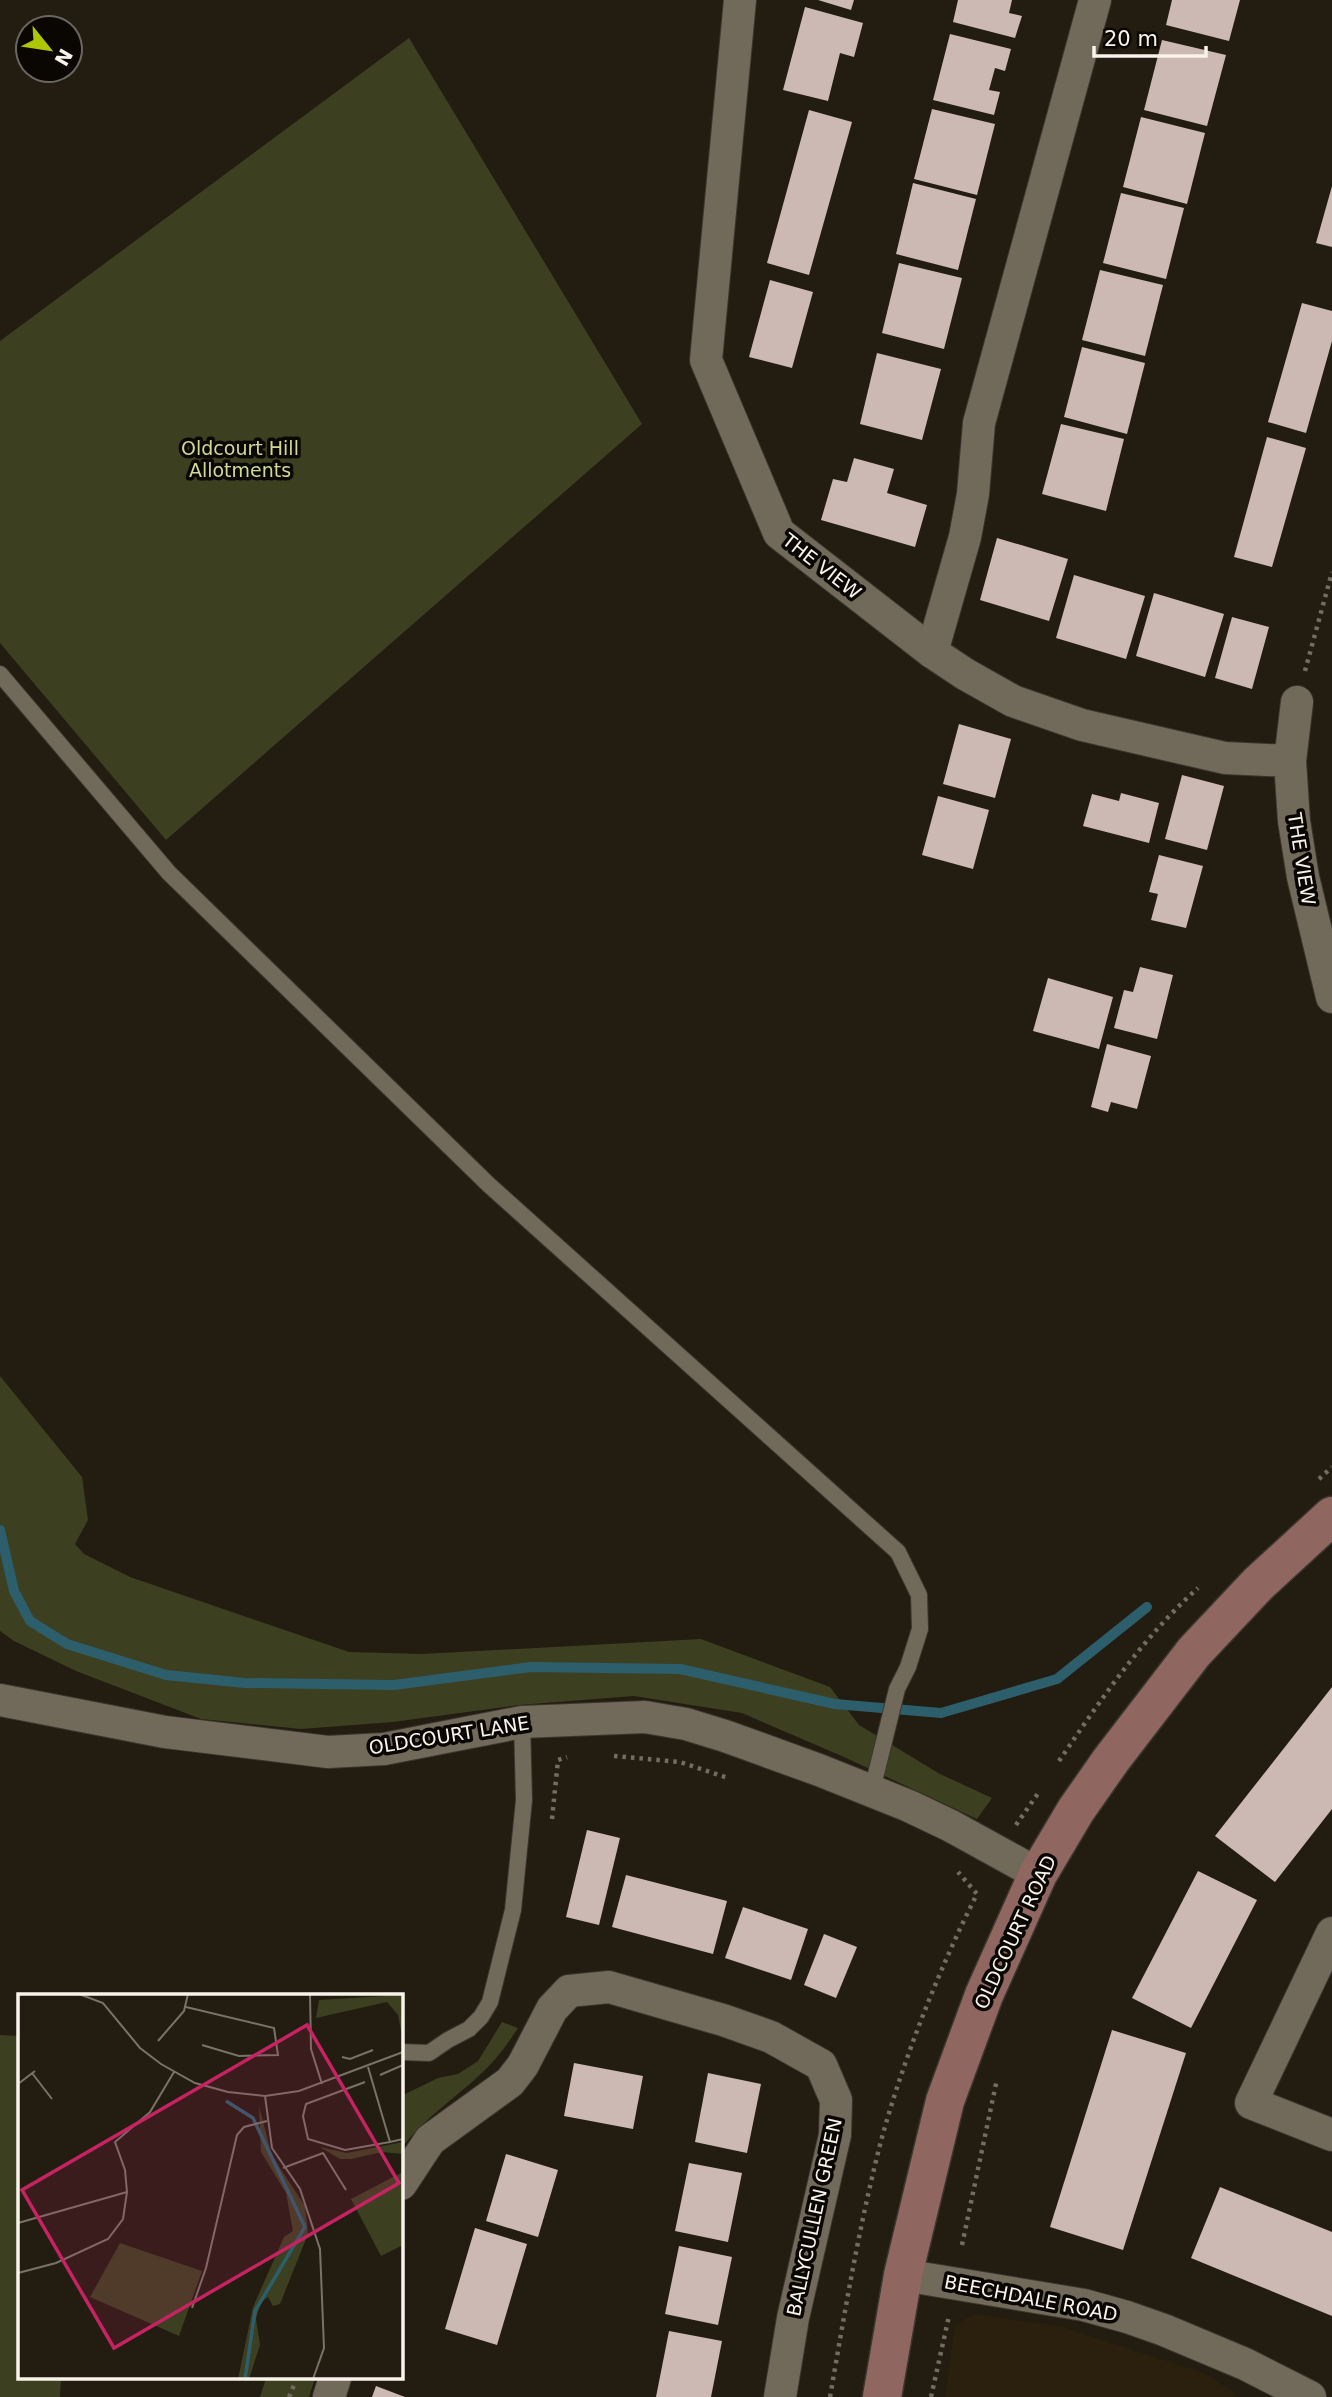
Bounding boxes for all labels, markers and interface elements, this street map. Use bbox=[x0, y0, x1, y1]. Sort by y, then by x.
north arrow bbox=[14, 14, 84, 84]
scale bar bbox=[1094, 14, 1206, 58]
text: 20 m bbox=[1104, 27, 1158, 51]
text: N bbox=[50, 45, 77, 70]
park label: Oldcourt Hill Allotments bbox=[181, 437, 299, 481]
street label: THE VIEW bbox=[778, 528, 866, 604]
street label: THE VIEW bbox=[1284, 810, 1320, 907]
street label: OLDCOURT LANE bbox=[367, 1711, 531, 1759]
street label: OLDCOURT ROAD bbox=[970, 1852, 1060, 2012]
inset map bbox=[18, 1994, 402, 2380]
street label: BALLYCULLEN GREEN bbox=[782, 2116, 846, 2318]
street label: BEECHDALE ROAD bbox=[943, 2270, 1119, 2326]

